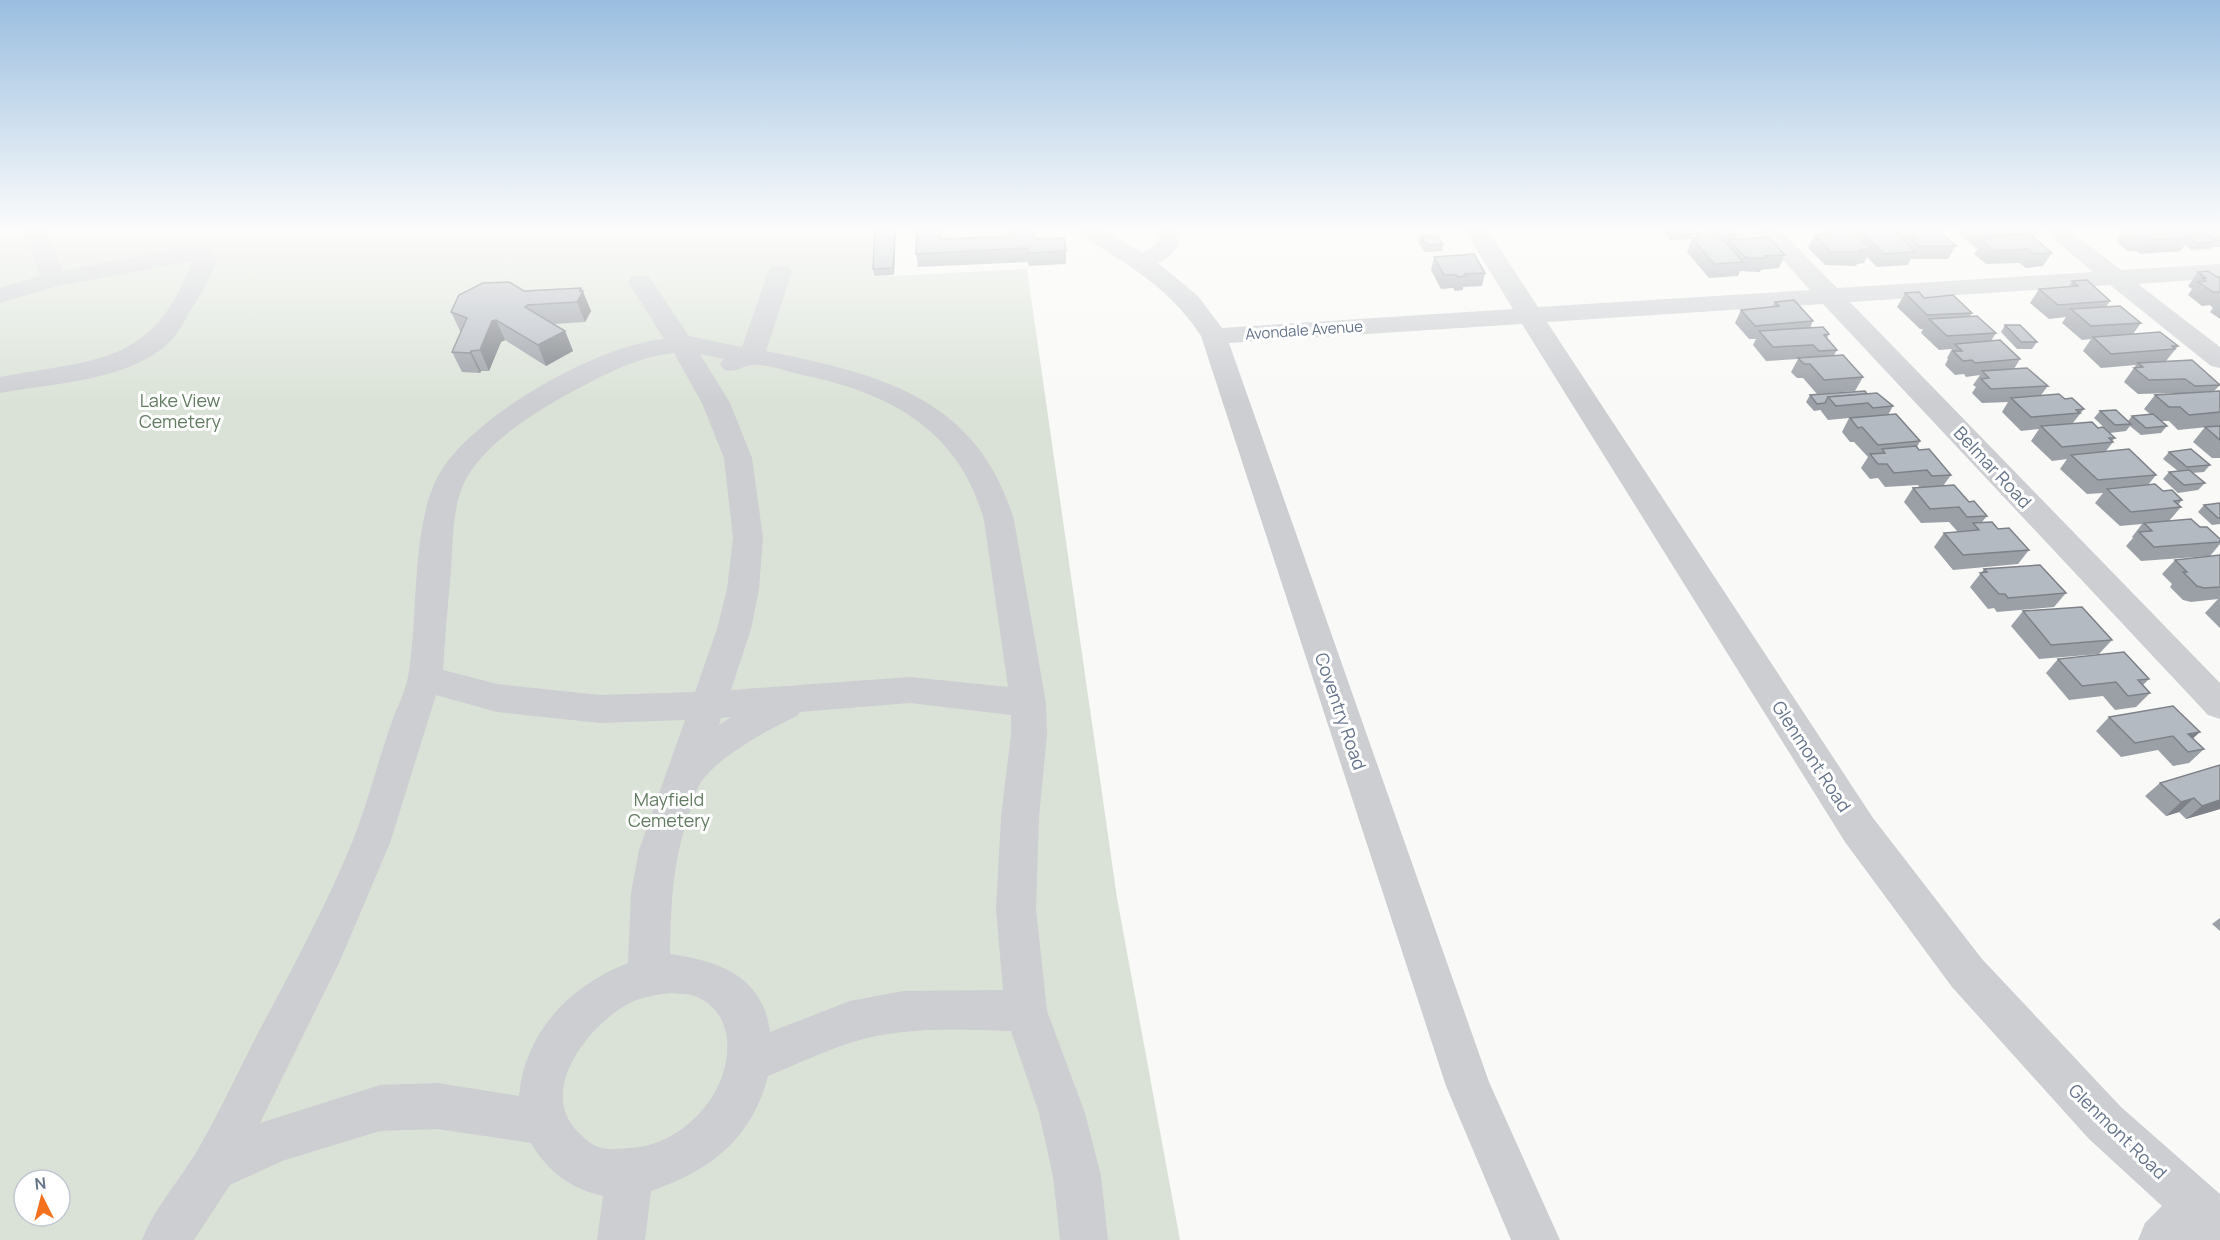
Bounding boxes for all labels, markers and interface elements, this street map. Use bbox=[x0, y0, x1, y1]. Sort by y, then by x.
street label: Avondale Avenue bbox=[1245, 315, 1364, 345]
park label: Lake View Cemetery bbox=[139, 388, 222, 433]
street label: Belmar Road bbox=[1949, 421, 2037, 513]
street label: Coventry Road bbox=[1310, 649, 1372, 773]
street label: Glenmont Road bbox=[1767, 696, 1857, 816]
park label: Mayfield Cemetery bbox=[628, 787, 711, 832]
street label: Glenmont Road bbox=[2064, 1078, 2172, 1184]
north arrow bbox=[12, 1168, 72, 1228]
text: N bbox=[34, 1172, 47, 1195]

